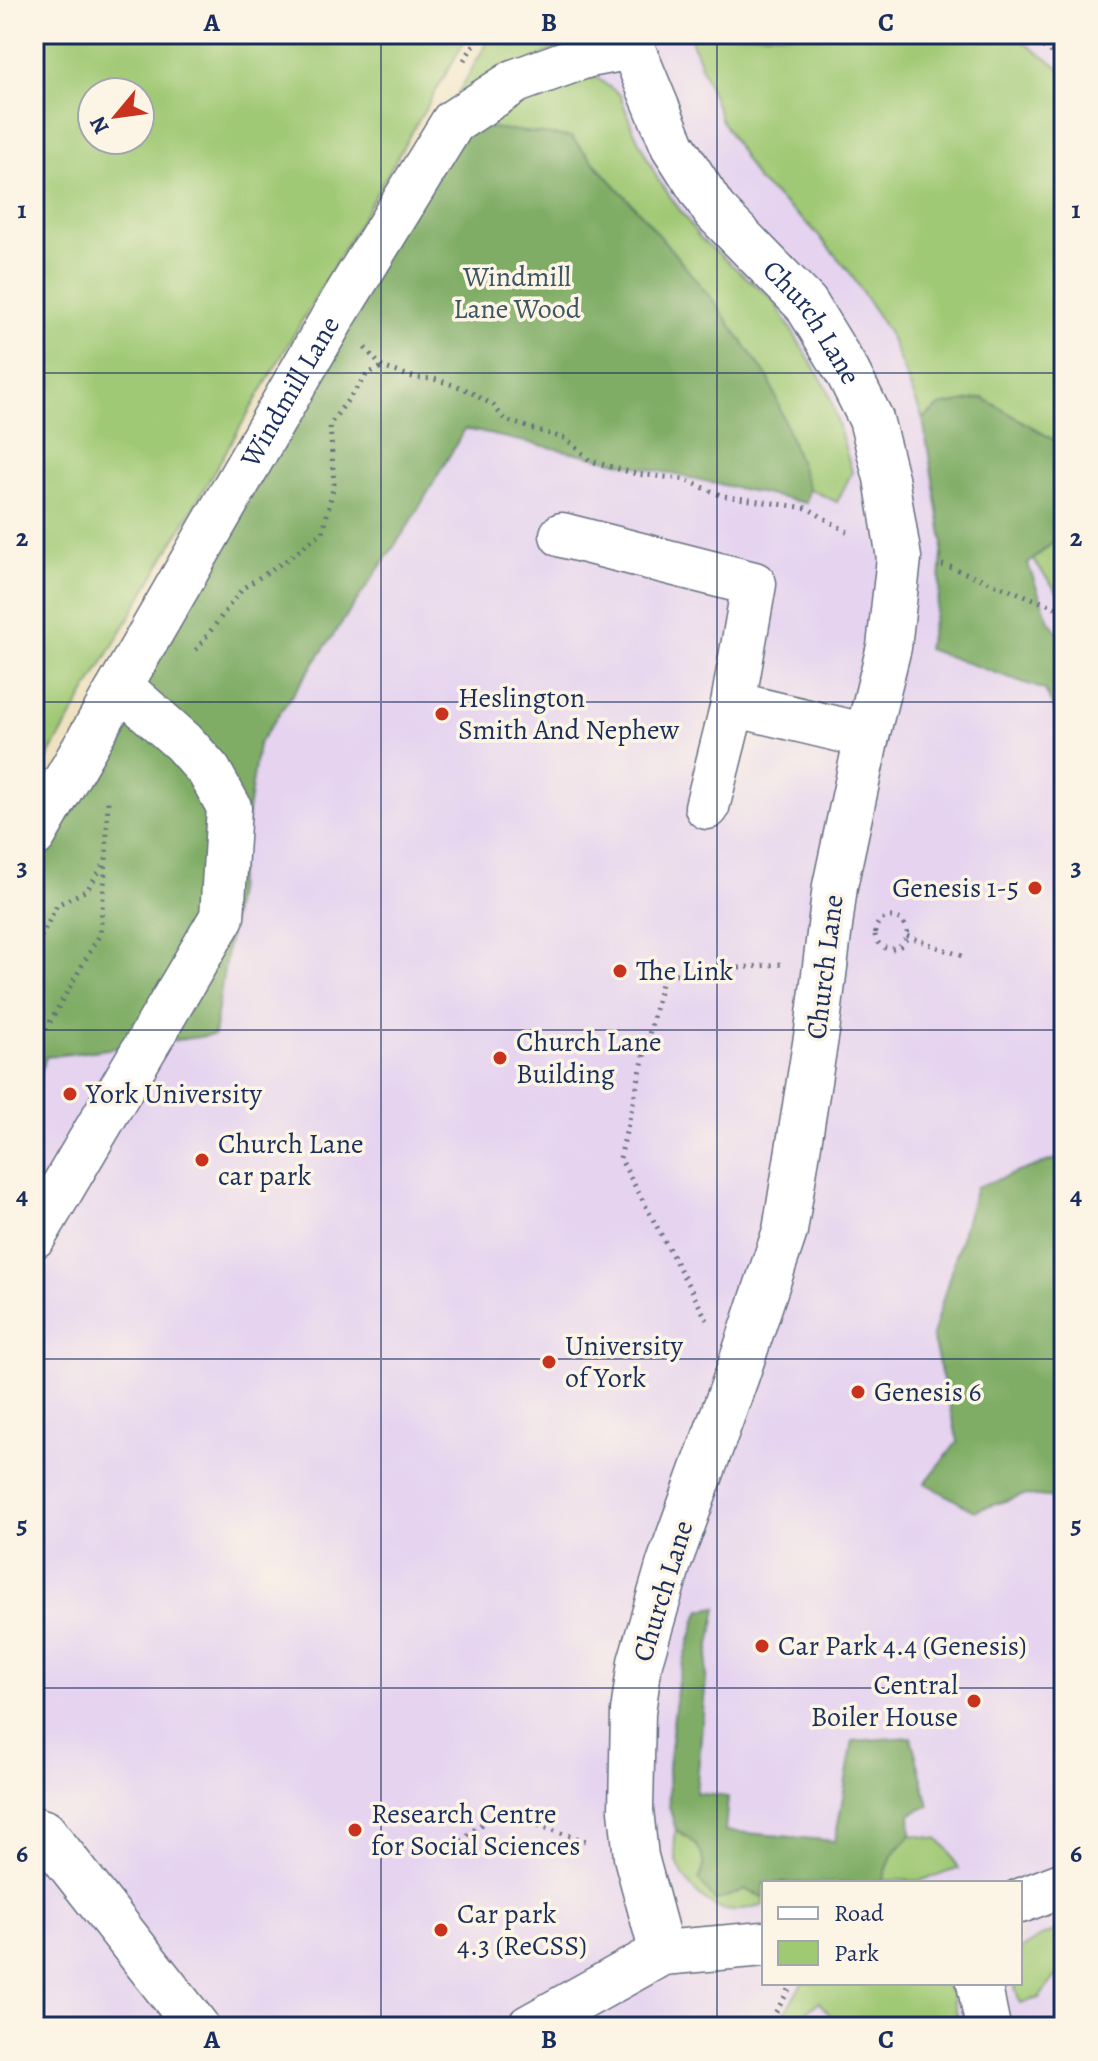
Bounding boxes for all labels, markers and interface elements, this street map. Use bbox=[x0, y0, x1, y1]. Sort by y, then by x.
text: A bbox=[203, 5, 221, 40]
text: B bbox=[541, 5, 557, 40]
text: C bbox=[878, 5, 894, 40]
north arrow bbox=[76, 76, 156, 156]
text: N bbox=[82, 111, 116, 139]
text: 1 bbox=[17, 192, 27, 227]
text: 1 bbox=[1071, 192, 1081, 227]
street label: Church Lane bbox=[754, 252, 870, 391]
park label: Windmill Lane Wood bbox=[453, 258, 582, 328]
street label: Windmill Lane bbox=[231, 309, 349, 475]
text: 2 bbox=[16, 520, 29, 555]
text: 2 bbox=[1070, 520, 1083, 555]
place label: Heslington Smith And Nephew bbox=[458, 679, 680, 749]
marker: Heslington Smith And Nephew bbox=[433, 705, 451, 723]
text: 3 bbox=[16, 849, 28, 884]
text: 3 bbox=[1070, 849, 1082, 884]
place label: Genesis 1-5 bbox=[892, 869, 1019, 907]
marker: Genesis 1-5 bbox=[1026, 879, 1044, 897]
street label: Church Lane bbox=[797, 892, 853, 1042]
place label: The Link bbox=[636, 952, 733, 990]
marker: The Link bbox=[611, 962, 629, 980]
place label: Church Lane Building bbox=[516, 1023, 662, 1093]
marker: Church Lane Building bbox=[491, 1049, 509, 1067]
place label: York University bbox=[85, 1075, 262, 1113]
marker: York University bbox=[61, 1085, 79, 1103]
place label: Church Lane car park bbox=[218, 1125, 364, 1195]
marker: Church Lane car park bbox=[193, 1151, 211, 1169]
text: 4 bbox=[16, 1178, 28, 1213]
text: 4 bbox=[1070, 1178, 1082, 1213]
place label: University of York bbox=[565, 1327, 683, 1397]
marker: University of York bbox=[540, 1353, 558, 1371]
place label: Genesis 6 bbox=[874, 1373, 982, 1411]
marker: Genesis 6 bbox=[849, 1383, 867, 1401]
text: 5 bbox=[16, 1507, 28, 1542]
text: 5 bbox=[1070, 1507, 1082, 1542]
street label: Church Lane bbox=[624, 1516, 702, 1666]
place label: Car Park 4.4 (Genesis) bbox=[778, 1627, 1027, 1665]
marker: Car Park 4.4 (Genesis) bbox=[753, 1637, 771, 1655]
place label: Central Boiler House bbox=[811, 1666, 958, 1736]
marker: Central Boiler House bbox=[965, 1692, 983, 1710]
place label: Research Centre for Social Sciences bbox=[371, 1795, 581, 1865]
marker: Research Centre for Social Sciences bbox=[346, 1821, 364, 1839]
text: 6 bbox=[16, 1836, 28, 1871]
text: 6 bbox=[1070, 1836, 1082, 1871]
legend bbox=[762, 1881, 1022, 1985]
place label: Car park 4.3 (ReCSS) bbox=[457, 1895, 587, 1965]
text: Road bbox=[834, 1897, 884, 1929]
marker: Car park 4.3 (ReCSS) bbox=[432, 1921, 450, 1939]
text: Park bbox=[834, 1937, 879, 1969]
text: A bbox=[203, 2022, 221, 2057]
text: B bbox=[541, 2022, 557, 2057]
text: C bbox=[878, 2022, 894, 2057]

